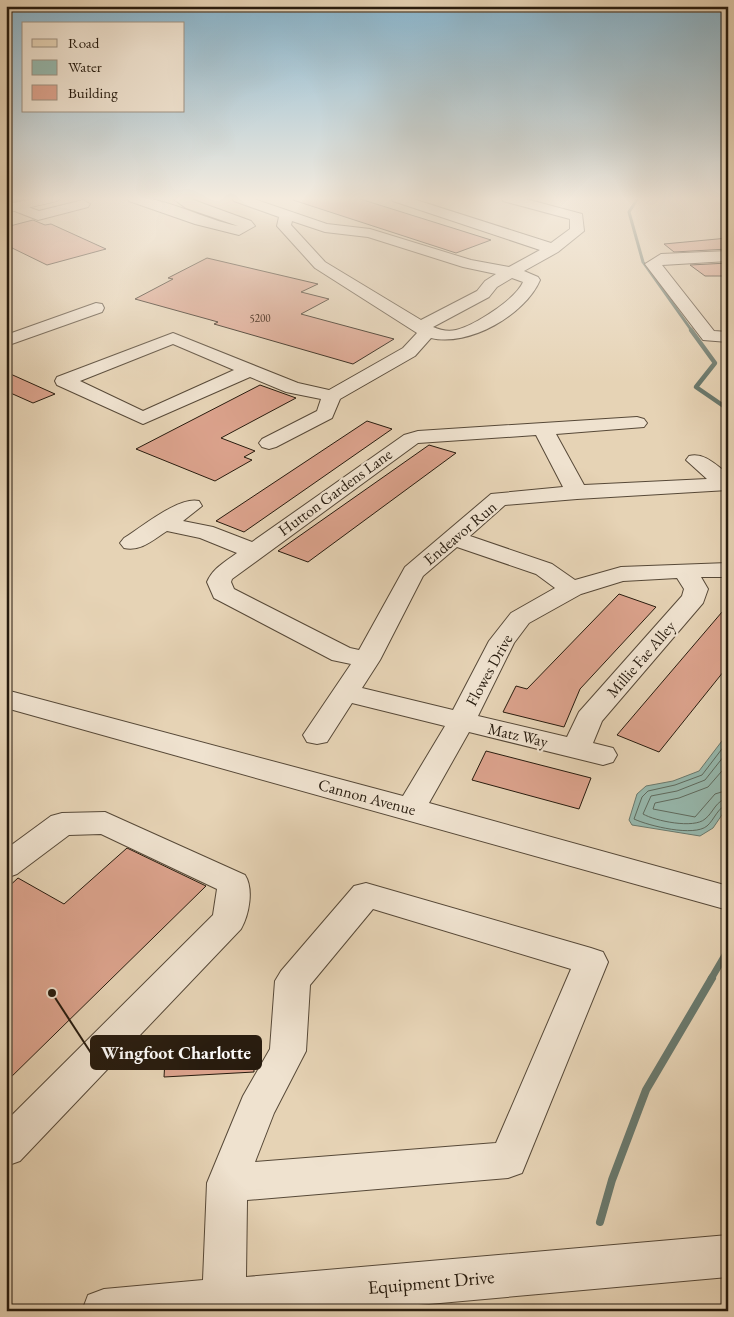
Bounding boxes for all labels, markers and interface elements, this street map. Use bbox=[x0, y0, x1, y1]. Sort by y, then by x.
legend bbox=[22, 22, 185, 112]
text: Road bbox=[68, 33, 100, 52]
text: Water bbox=[68, 57, 102, 76]
text: Building bbox=[68, 83, 118, 102]
house number: 5200 bbox=[249, 311, 271, 325]
street label: Hutton Gardens Lane bbox=[274, 444, 396, 540]
street label: Endeavor Run bbox=[419, 496, 501, 570]
street label: Millie Fae Alley bbox=[602, 616, 681, 702]
street label: Flowes Drive bbox=[461, 630, 517, 710]
street label: Matz Way bbox=[486, 718, 551, 752]
street label: Cannon Avenue bbox=[316, 774, 418, 820]
callout: Wingfoot Charlotte bbox=[91, 1036, 261, 1069]
text: Wingfoot Charlotte bbox=[101, 1041, 252, 1064]
street label: Equipment Drive bbox=[367, 1264, 495, 1300]

